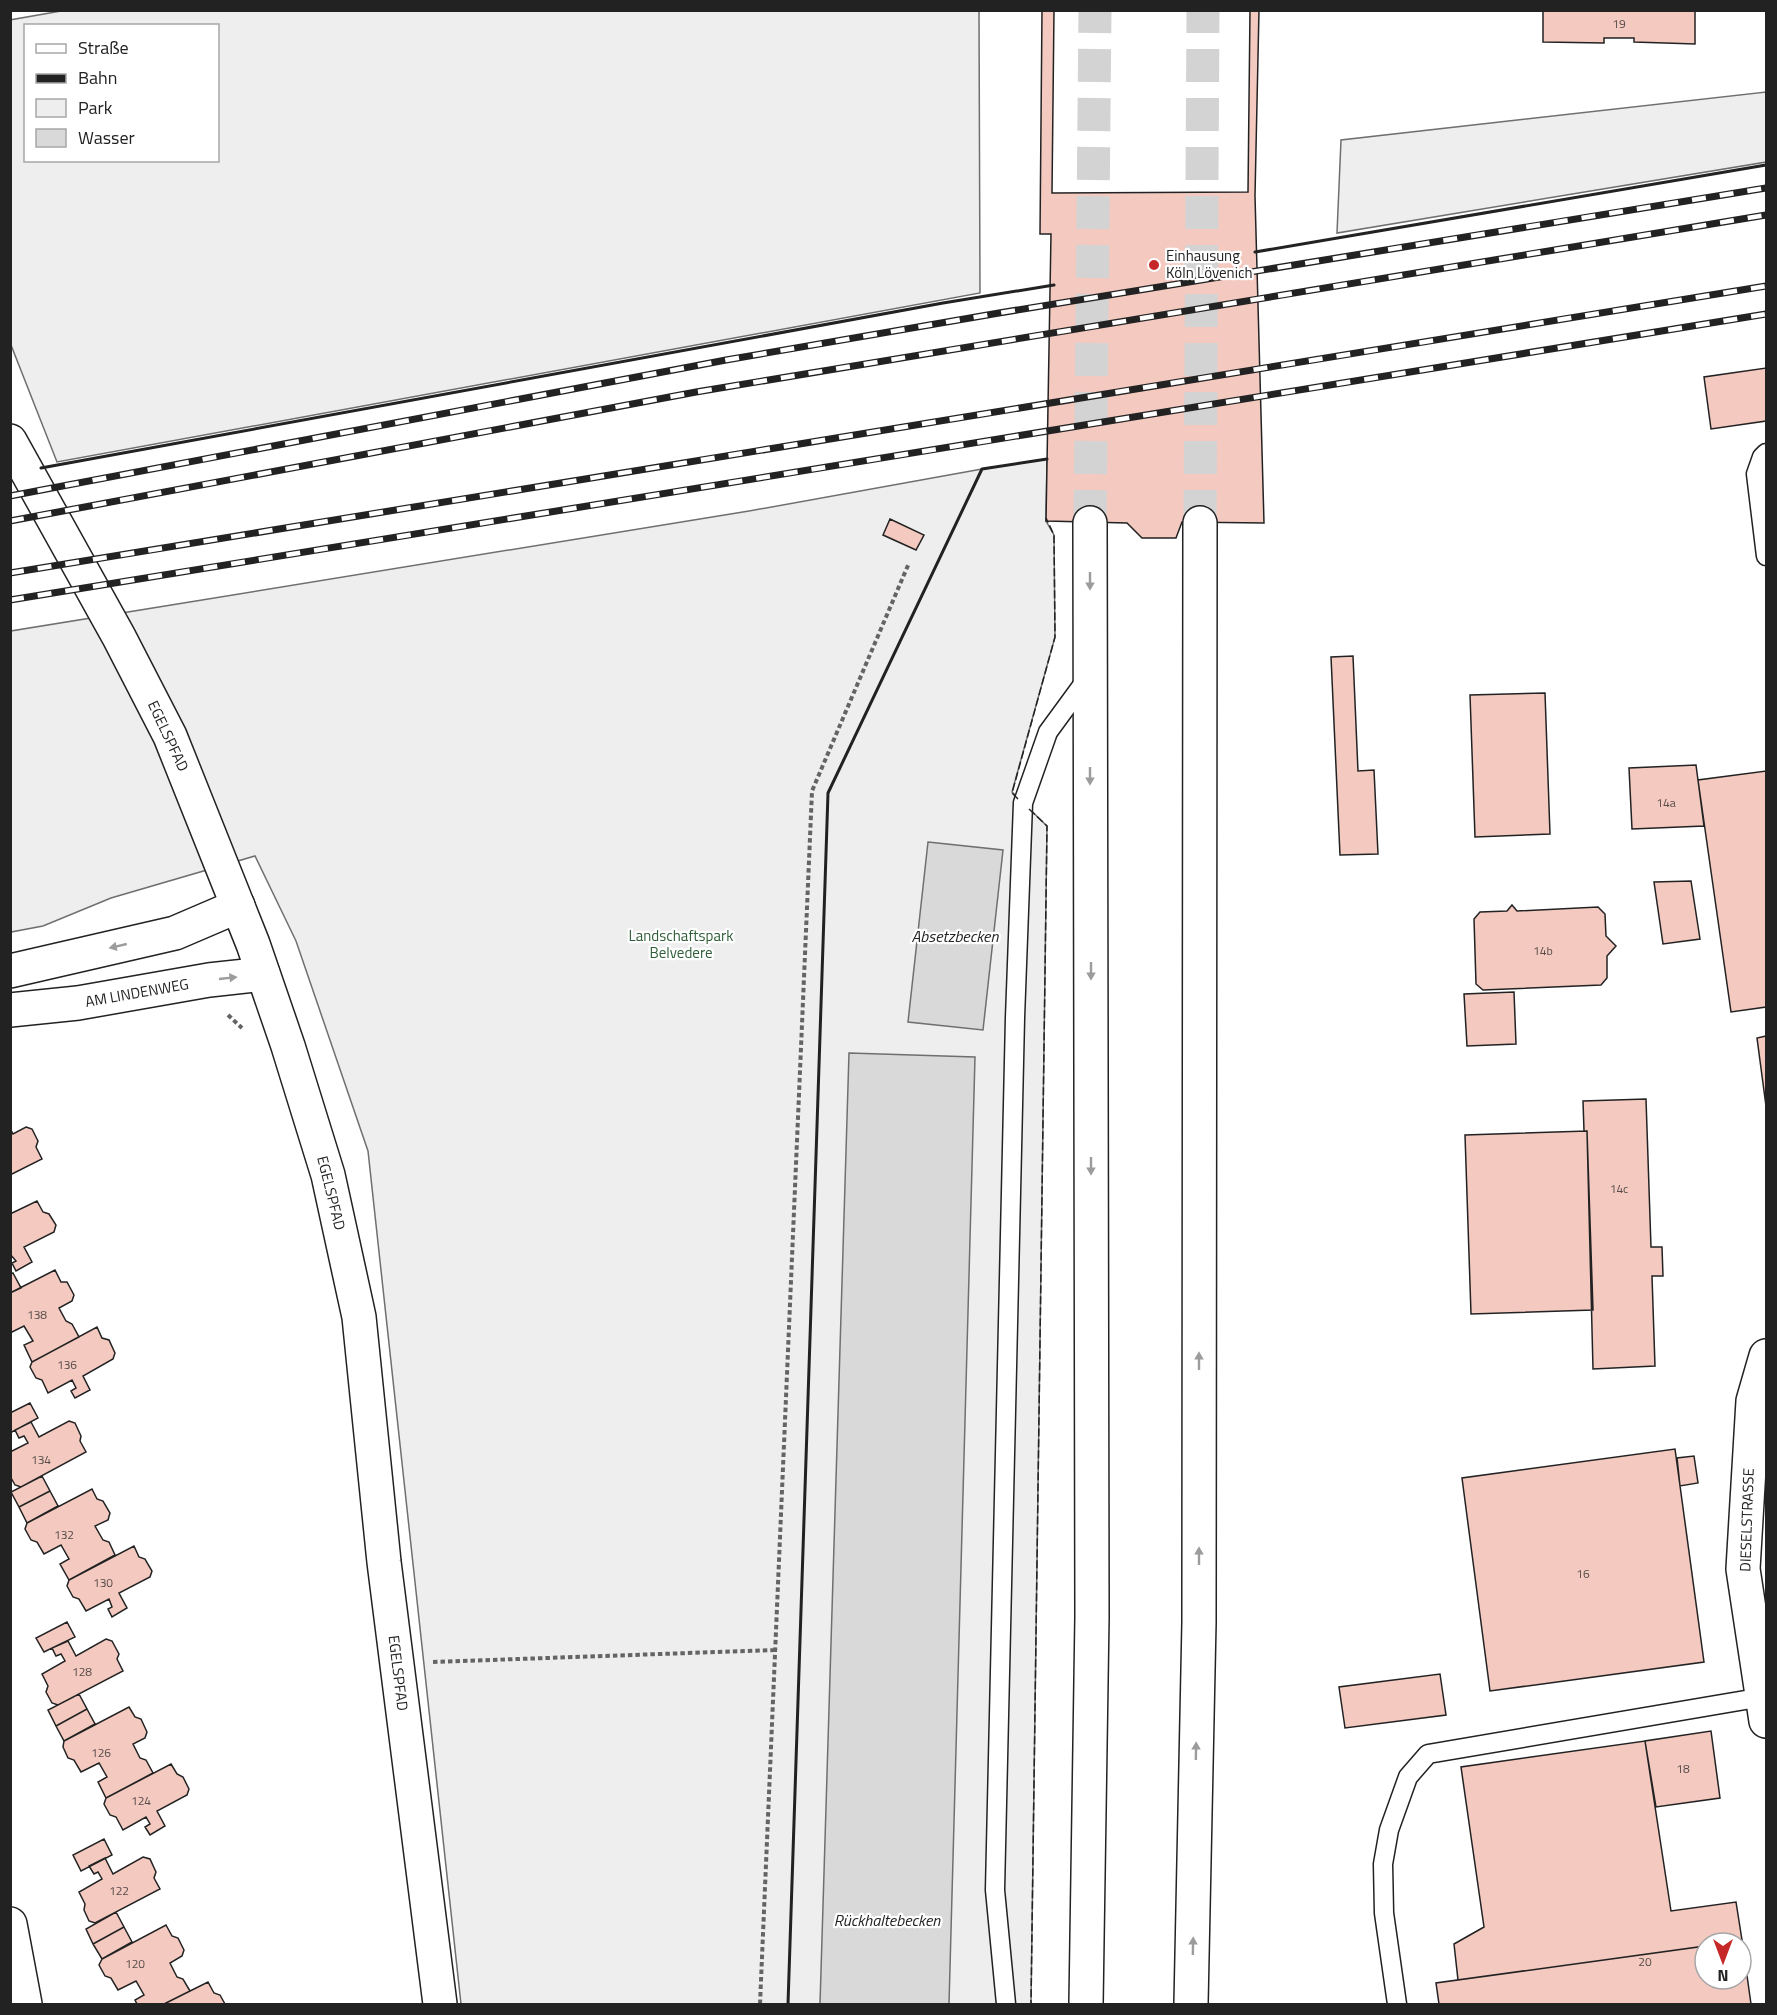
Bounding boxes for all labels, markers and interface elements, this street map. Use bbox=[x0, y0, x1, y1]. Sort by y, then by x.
house number: 19 bbox=[1612, 14, 1626, 33]
legend bbox=[24, 24, 219, 162]
text: Straße bbox=[78, 34, 129, 61]
text: Bahn bbox=[78, 64, 117, 91]
text: Park bbox=[78, 94, 113, 121]
text: Wasser bbox=[78, 124, 135, 151]
place label: Einhausung Köln Lövenich bbox=[1166, 244, 1253, 284]
marker: Einhausung Köln Lövenich bbox=[1147, 258, 1161, 272]
one-way arrow bbox=[1085, 572, 1095, 591]
street label: EGELSPFAD bbox=[142, 697, 195, 775]
one-way arrow bbox=[1085, 767, 1095, 786]
house number: 14a bbox=[1656, 793, 1676, 812]
park label: Landschaftspark Belvedere bbox=[629, 924, 733, 964]
water label: Absetzbecken bbox=[912, 924, 1000, 948]
house number: 14b bbox=[1533, 941, 1553, 960]
one-way arrow bbox=[109, 942, 128, 952]
one-way arrow bbox=[1086, 962, 1096, 981]
street label: AM LINDENWEG bbox=[83, 972, 190, 1013]
one-way arrow bbox=[218, 973, 237, 983]
street label: EGELSPFAD bbox=[311, 1153, 352, 1232]
one-way arrow bbox=[1086, 1157, 1096, 1176]
house number: 14c bbox=[1610, 1179, 1628, 1198]
house number: 138 bbox=[27, 1305, 47, 1324]
one-way arrow bbox=[1194, 1352, 1204, 1371]
house number: 136 bbox=[57, 1355, 77, 1374]
house number: 134 bbox=[31, 1450, 51, 1469]
street label: DIESELSTRASSE bbox=[1733, 1468, 1760, 1572]
house number: 132 bbox=[54, 1525, 74, 1544]
one-way arrow bbox=[1194, 1547, 1204, 1566]
house number: 16 bbox=[1576, 1564, 1590, 1583]
house number: 130 bbox=[93, 1573, 113, 1592]
street label: EGELSPFAD bbox=[382, 1634, 415, 1712]
house number: 128 bbox=[72, 1662, 92, 1681]
one-way arrow bbox=[1192, 1742, 1201, 1761]
house number: 126 bbox=[91, 1743, 111, 1762]
house number: 18 bbox=[1676, 1759, 1690, 1778]
house number: 124 bbox=[131, 1791, 151, 1810]
house number: 122 bbox=[109, 1881, 129, 1900]
water label: Rückhaltebecken bbox=[834, 1908, 941, 1932]
north arrow bbox=[1693, 1931, 1753, 1991]
one-way arrow bbox=[1188, 1937, 1197, 1956]
house number: 20 bbox=[1638, 1952, 1652, 1971]
house number: 120 bbox=[125, 1954, 145, 1973]
text: N bbox=[1717, 1964, 1729, 1988]

